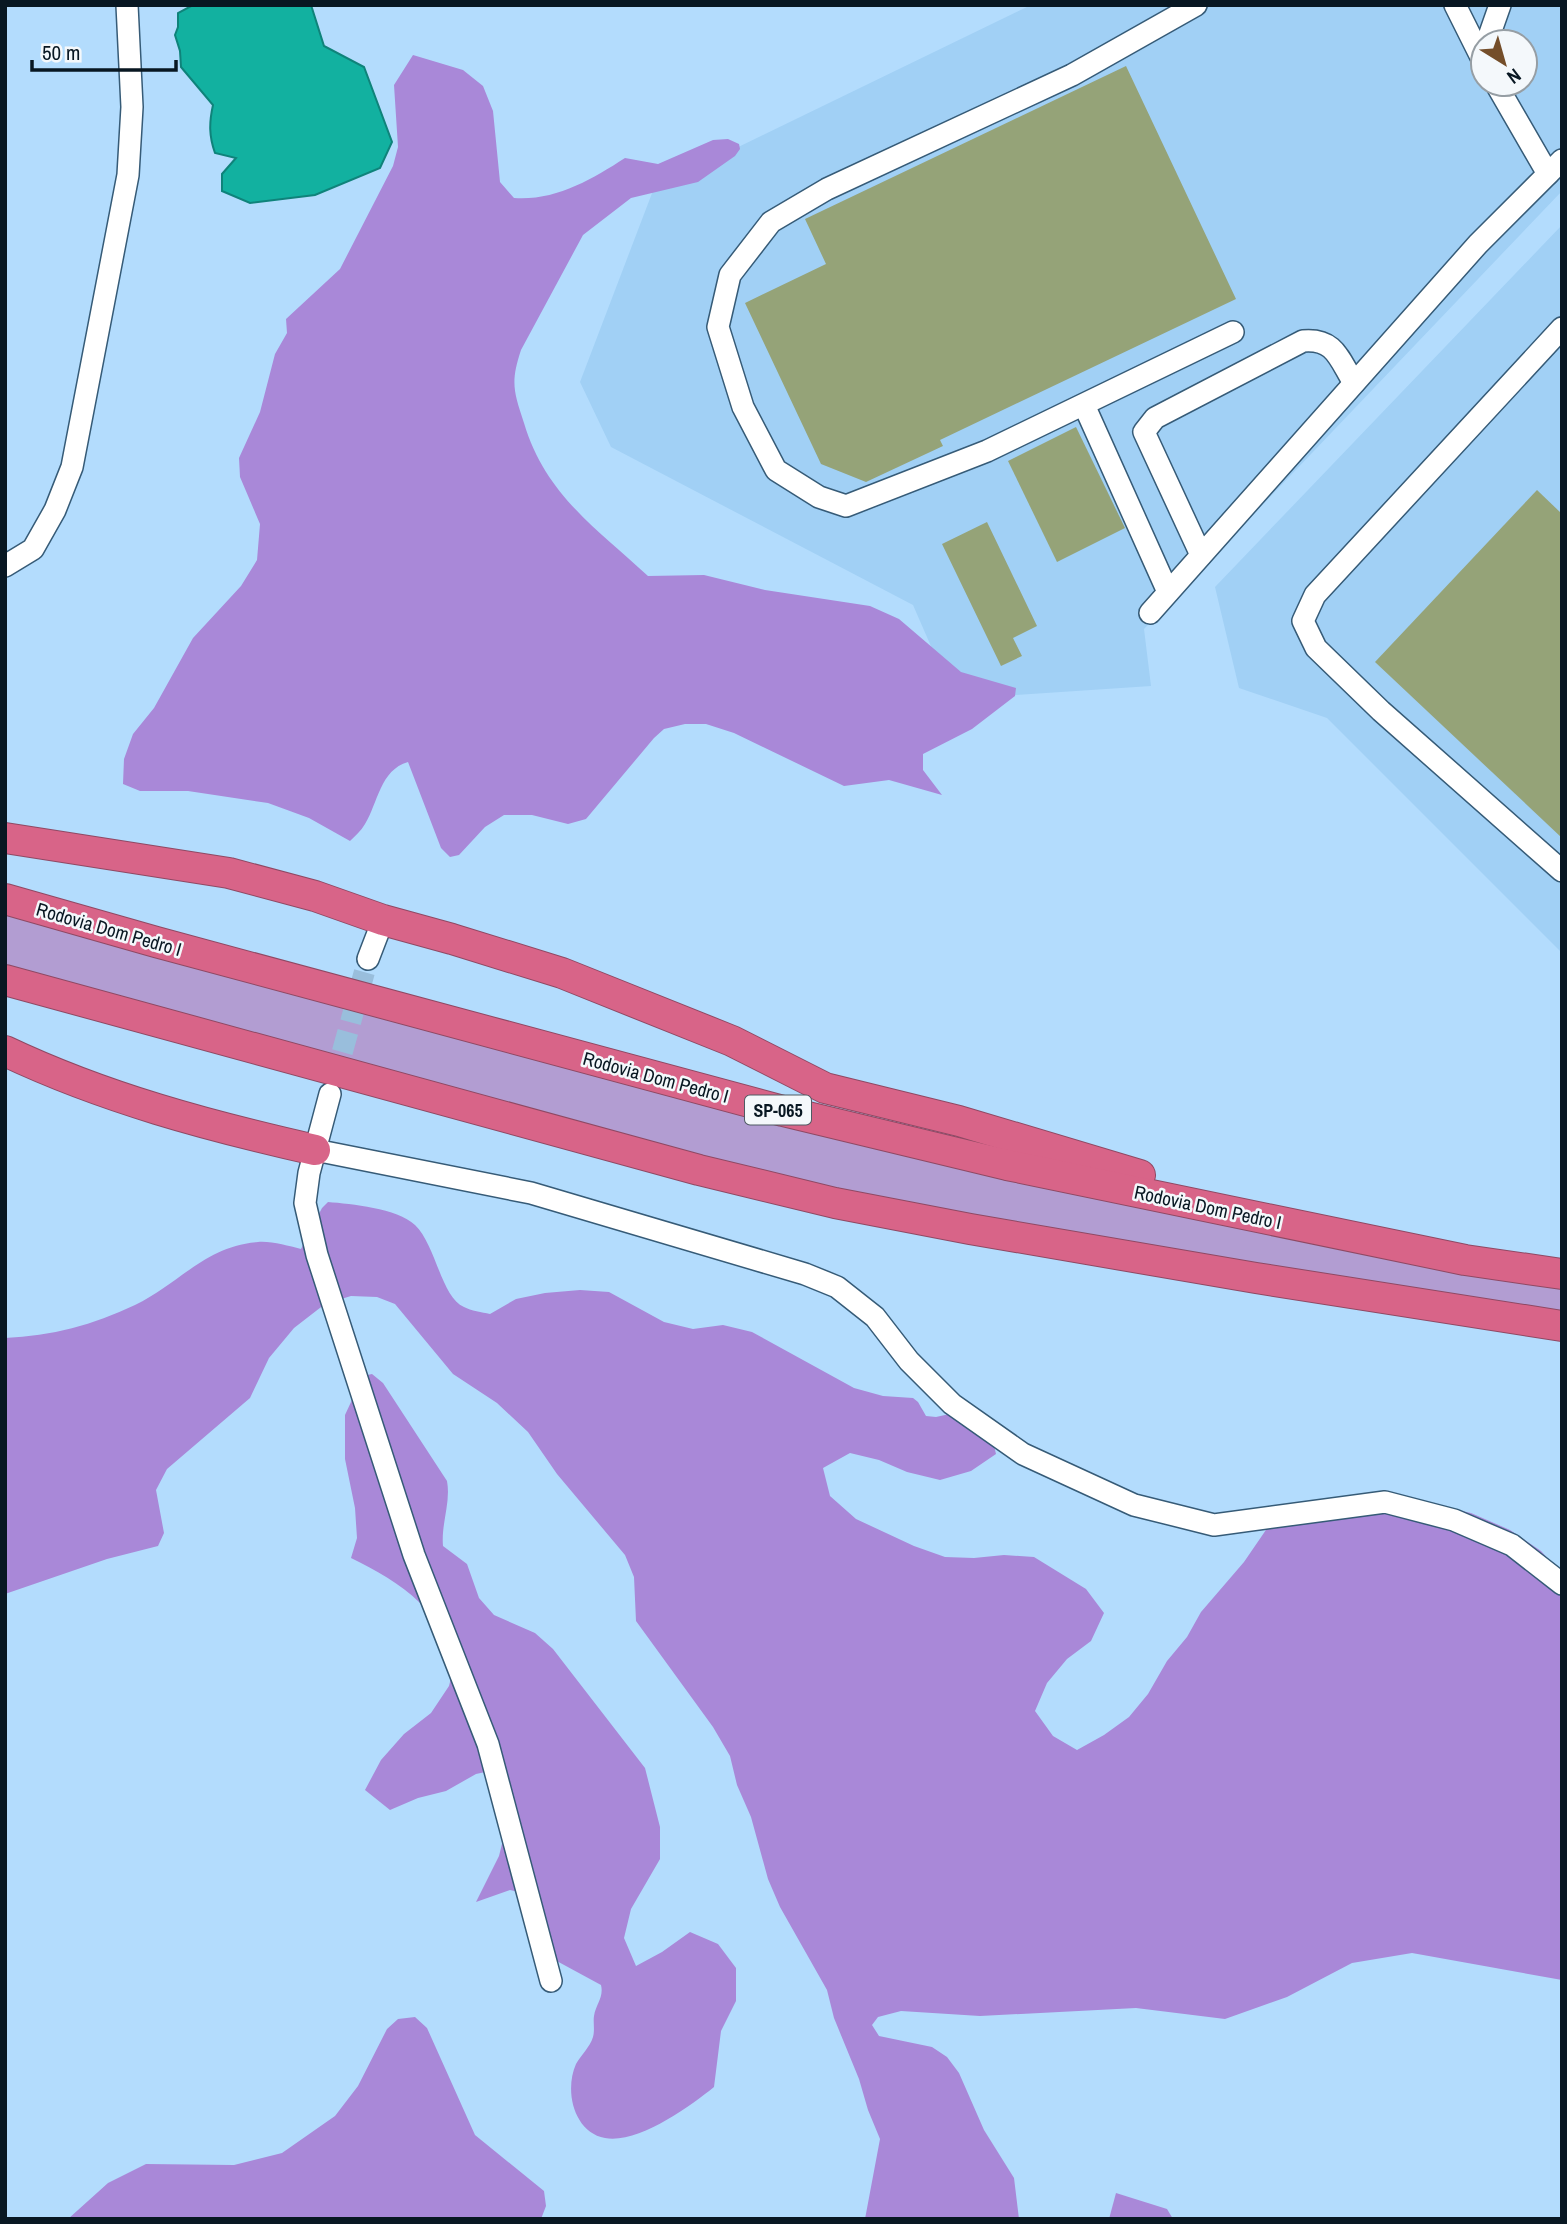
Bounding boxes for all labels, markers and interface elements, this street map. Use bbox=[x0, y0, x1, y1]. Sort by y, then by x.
scale bar bbox=[32, 28, 175, 72]
north arrow bbox=[1469, 28, 1539, 98]
text: 50 m bbox=[42, 38, 80, 67]
text: N bbox=[1502, 63, 1527, 90]
street label: Rodovia Dom Pedro I bbox=[33, 896, 185, 962]
street label: Rodovia Dom Pedro I bbox=[580, 1045, 732, 1109]
road number: SP-065 bbox=[745, 1096, 811, 1125]
street label: Rodovia Dom Pedro I bbox=[1132, 1179, 1284, 1235]

